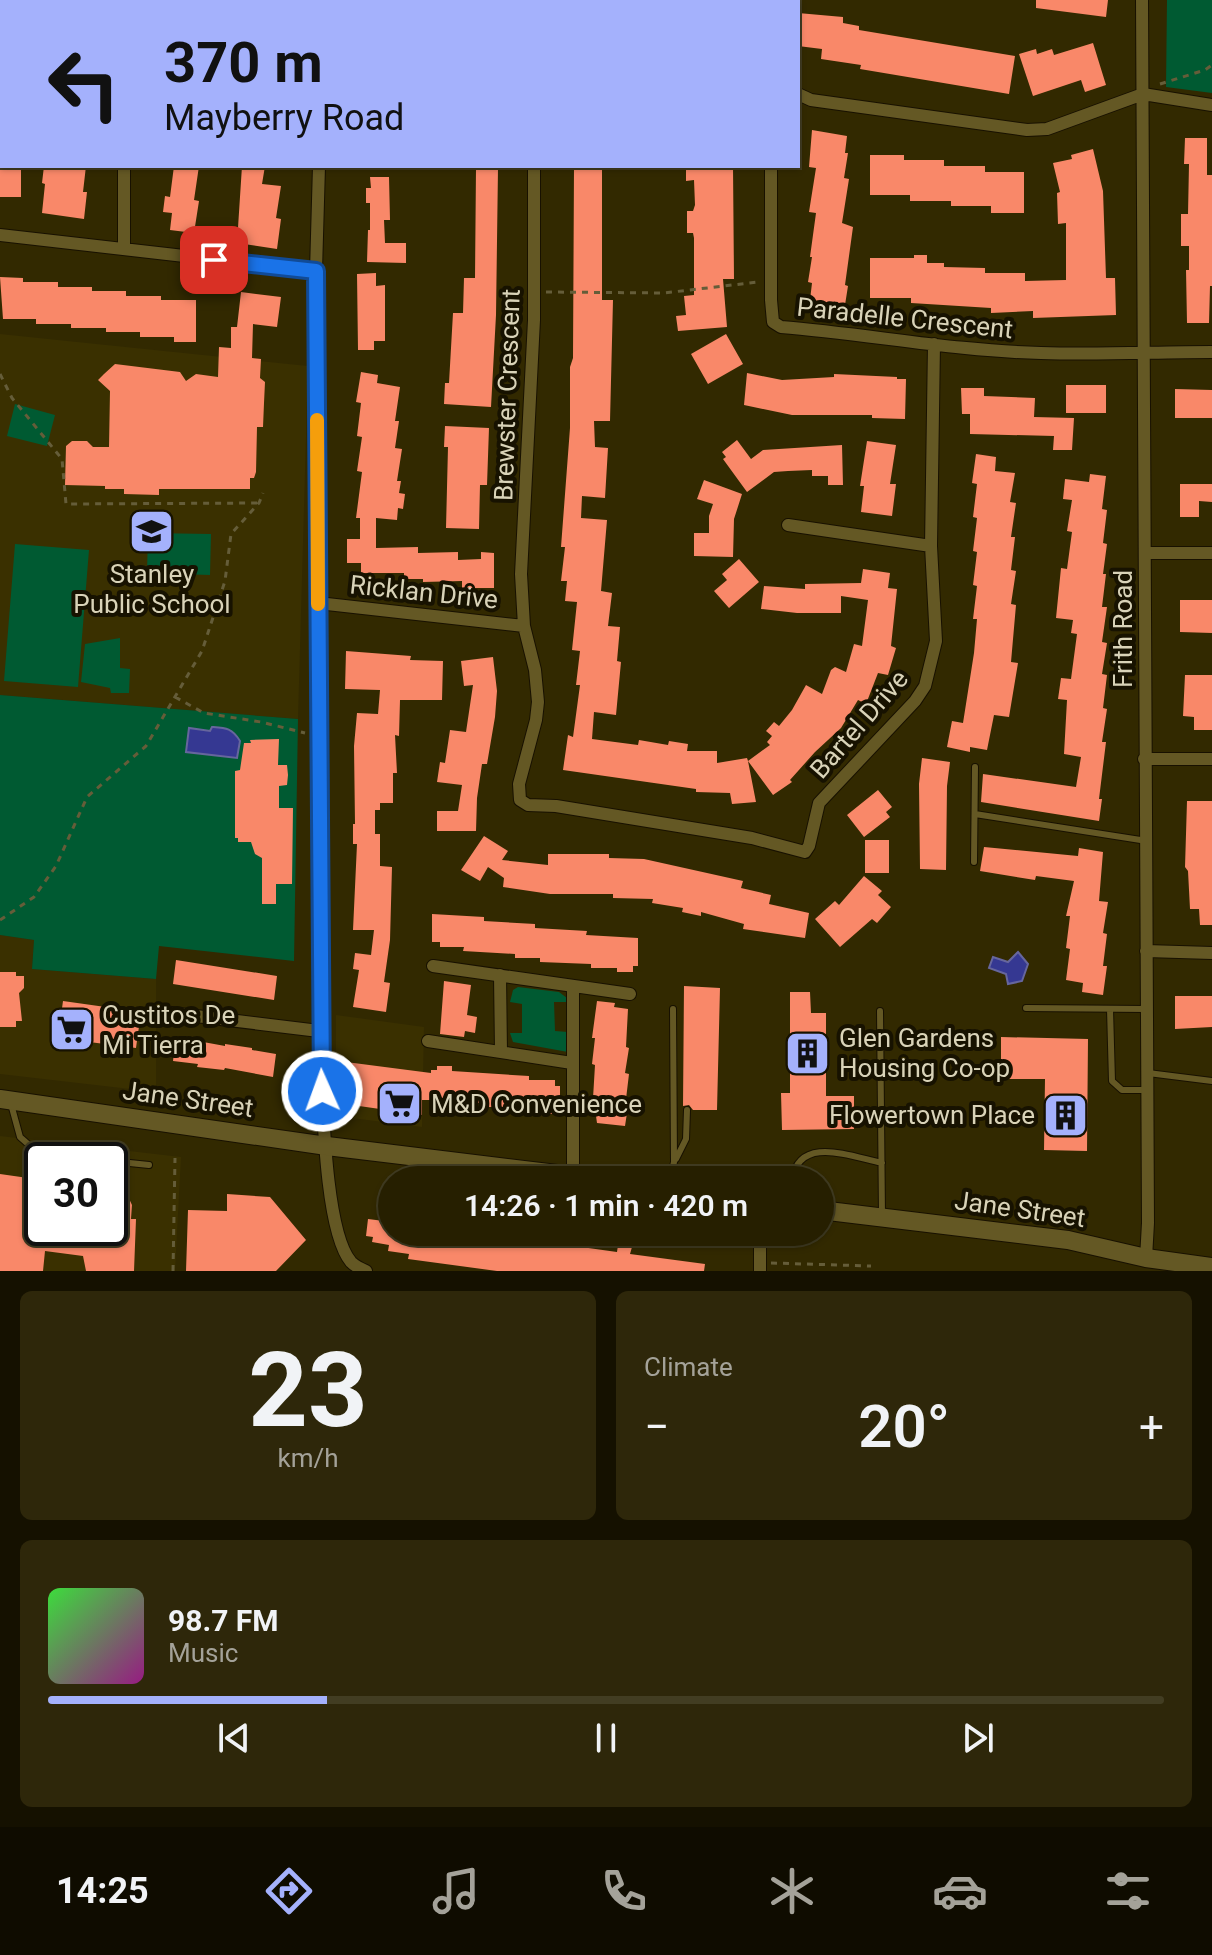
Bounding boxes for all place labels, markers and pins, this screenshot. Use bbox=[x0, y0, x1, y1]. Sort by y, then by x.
pin bbox=[180, 226, 248, 294]
school or university icon: Stanley Public School bbox=[128, 507, 176, 555]
place label: Stanley Public School bbox=[73, 559, 231, 619]
place label: Custitos De Mi Tierra bbox=[102, 1000, 235, 1060]
supermarket icon: Custitos De Mi Tierra bbox=[47, 1006, 95, 1054]
place label: Glen Gardens Housing Co-op bbox=[839, 1023, 1010, 1083]
building icon: Glen Gardens Housing Co-op bbox=[784, 1029, 832, 1077]
supermarket icon: M&D Convenience bbox=[376, 1080, 424, 1128]
place label: M&D Convenience bbox=[431, 1089, 642, 1119]
building icon: Flowertown Place bbox=[1042, 1091, 1090, 1139]
place label: Flowertown Place bbox=[829, 1100, 1035, 1130]

